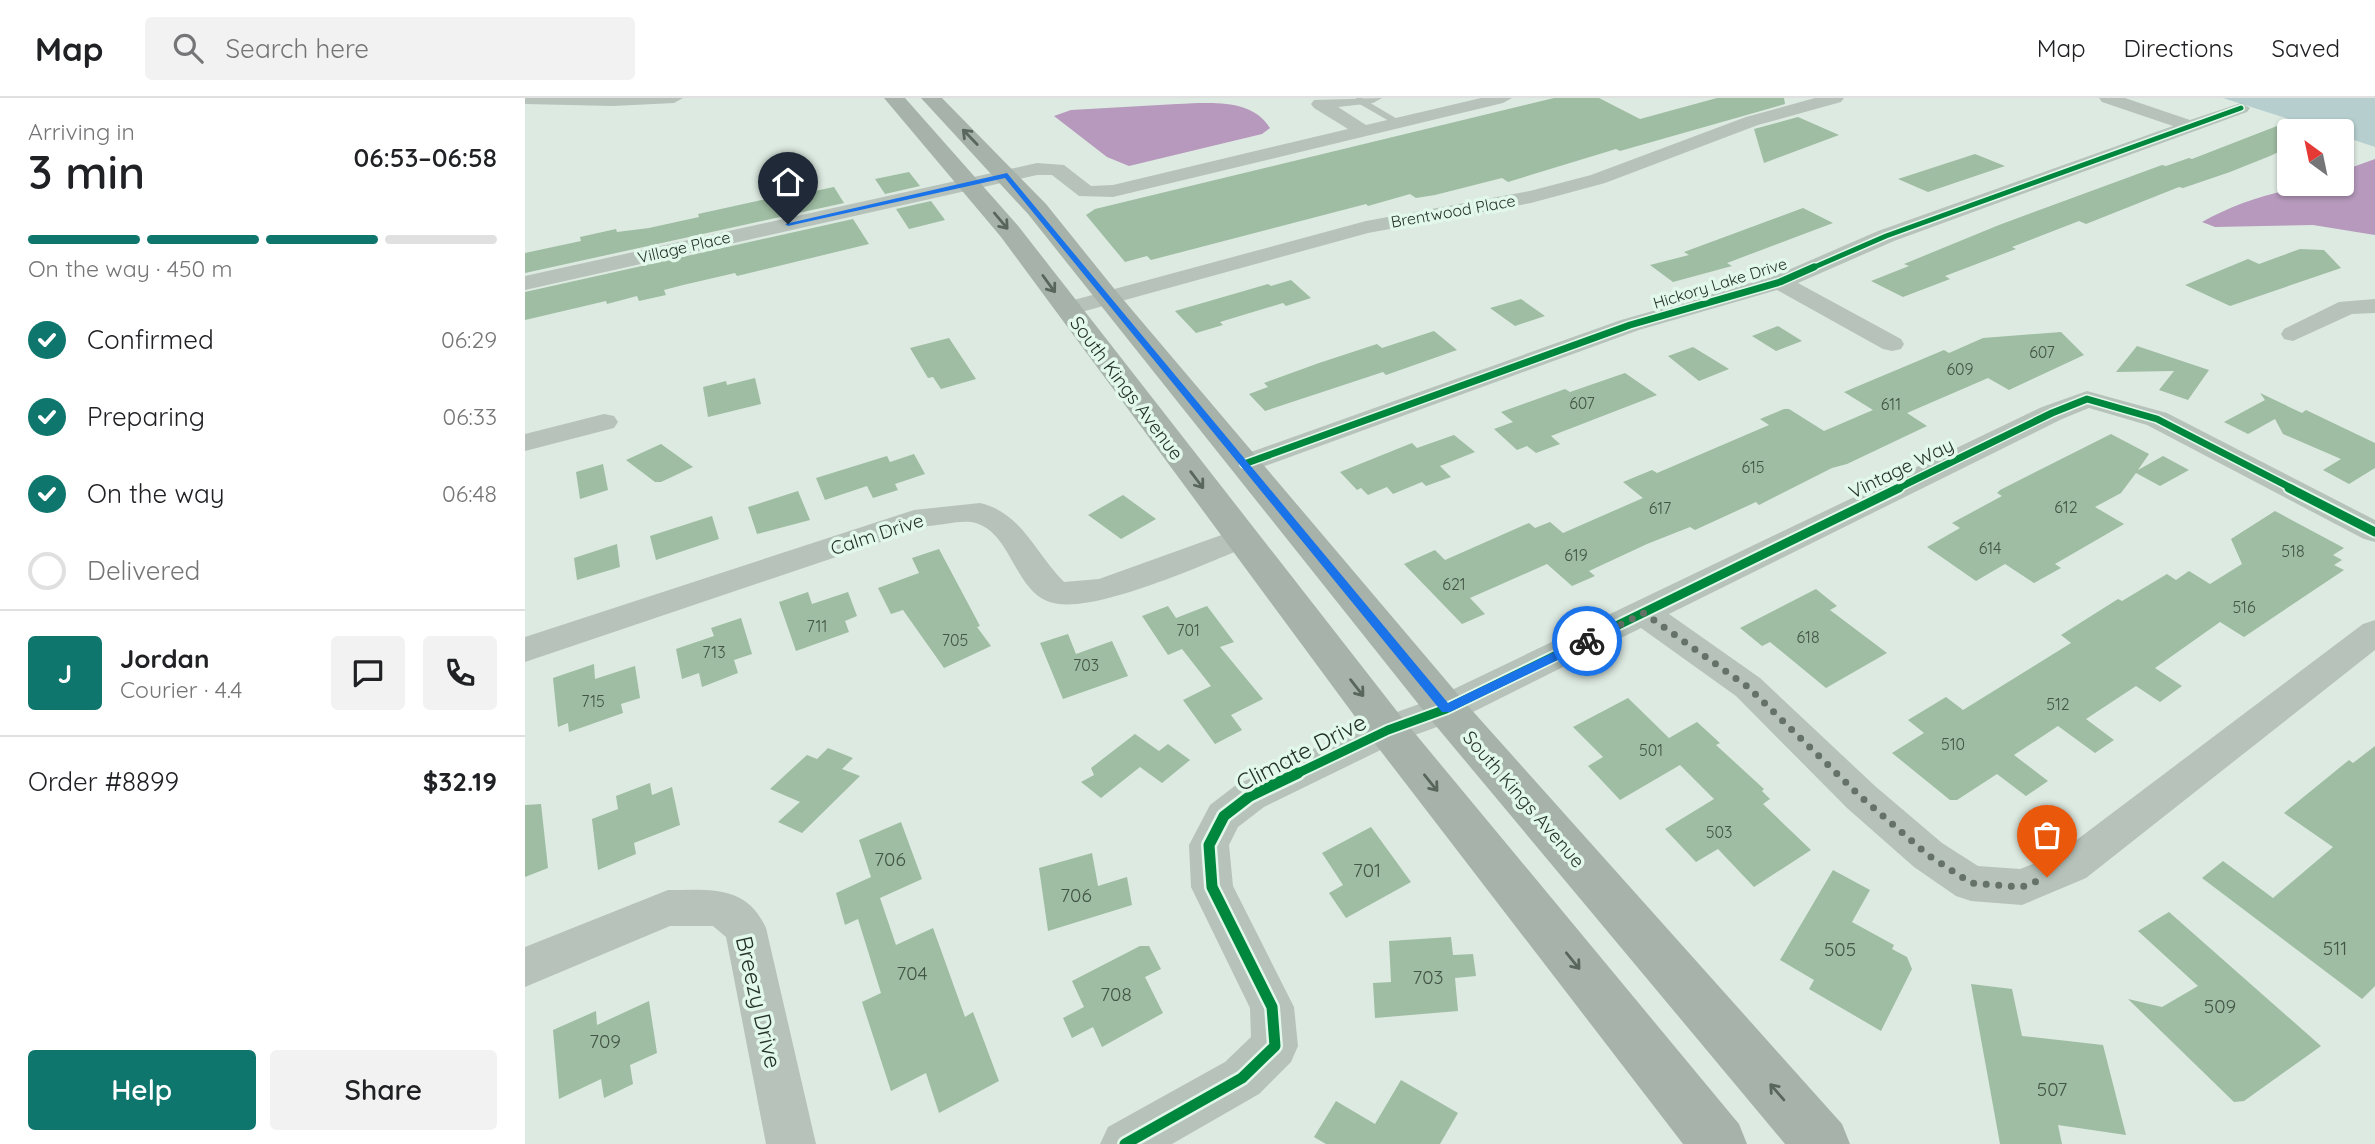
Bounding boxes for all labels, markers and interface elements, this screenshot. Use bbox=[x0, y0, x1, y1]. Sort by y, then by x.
search box bbox=[145, 17, 635, 80]
text: Map bbox=[35, 28, 103, 69]
icon: search bbox=[169, 29, 207, 67]
text: Search here bbox=[225, 32, 369, 65]
text: Map bbox=[2037, 33, 2086, 63]
text: Directions bbox=[2124, 33, 2234, 63]
text: Saved bbox=[2272, 33, 2340, 63]
text: Arriving in bbox=[28, 117, 135, 146]
north arrow bbox=[2277, 119, 2354, 196]
map controls bbox=[2277, 119, 2354, 196]
one-way arrow bbox=[961, 129, 978, 146]
text: 06:53–06:58 bbox=[353, 141, 497, 174]
text: 3 min bbox=[28, 143, 145, 201]
pin bbox=[758, 152, 818, 224]
icon: home bbox=[769, 163, 807, 201]
street label: Brentwood Place bbox=[1389, 190, 1517, 232]
one-way arrow bbox=[993, 211, 1009, 229]
street label: Village Place bbox=[636, 227, 732, 267]
street label: Hickory Lake Drive bbox=[1651, 253, 1789, 313]
text: On the way · 450 m bbox=[28, 254, 233, 283]
one-way arrow bbox=[1042, 274, 1056, 293]
street label: South Kings Avenue bbox=[1065, 311, 1189, 465]
icon: check bbox=[28, 321, 66, 359]
text: Confirmed bbox=[87, 323, 214, 356]
text: 06:29 bbox=[441, 325, 497, 354]
house number: 607 bbox=[2029, 342, 2055, 362]
house number: 609 bbox=[1946, 359, 1974, 379]
house number: 607 bbox=[1569, 393, 1595, 413]
house number: 611 bbox=[1881, 394, 1901, 414]
icon: check bbox=[28, 398, 66, 436]
text: Preparing bbox=[87, 400, 205, 433]
text: 06:33 bbox=[443, 402, 497, 431]
street label: Vintage Way bbox=[1845, 432, 1957, 504]
house number: 615 bbox=[1741, 457, 1765, 477]
one-way arrow bbox=[1190, 470, 1205, 489]
icon: check bbox=[28, 475, 66, 513]
text: On the way bbox=[87, 477, 225, 510]
text: 06:48 bbox=[442, 479, 497, 508]
house number: 612 bbox=[2054, 497, 2078, 517]
house number: 617 bbox=[1649, 498, 1671, 518]
street label: Calm Drive bbox=[827, 508, 927, 560]
house number: 614 bbox=[1979, 538, 2001, 558]
house number: 518 bbox=[2281, 541, 2305, 561]
house number: 619 bbox=[1564, 545, 1588, 565]
text: Delivered bbox=[87, 554, 200, 587]
house number: 621 bbox=[1442, 574, 1466, 594]
house number: 516 bbox=[2232, 597, 2256, 617]
courier bbox=[1552, 606, 1622, 676]
house number: 711 bbox=[807, 616, 827, 636]
house number: 701 bbox=[1176, 620, 1200, 640]
icon: bike bbox=[1568, 622, 1606, 660]
house number: 618 bbox=[1796, 627, 1820, 647]
house number: 705 bbox=[942, 630, 968, 650]
button: chat bbox=[331, 636, 405, 710]
button: phone bbox=[423, 636, 497, 710]
text: Jordan bbox=[120, 642, 209, 675]
house number: 713 bbox=[702, 642, 726, 662]
house number: 703 bbox=[1073, 655, 1099, 675]
text: J bbox=[58, 657, 72, 690]
text: Courier · 4.4 bbox=[120, 675, 242, 704]
one-way arrow bbox=[1349, 679, 1364, 697]
house number: 715 bbox=[581, 691, 605, 711]
house number: 512 bbox=[2046, 694, 2070, 714]
street label: Climate Drive bbox=[1231, 707, 1371, 797]
street label: South Kings Avenue bbox=[1458, 725, 1590, 873]
house number: 510 bbox=[1941, 734, 1965, 754]
house number: 501 bbox=[1639, 740, 1663, 760]
text: Order #8899 bbox=[28, 765, 179, 798]
text: $32.19 bbox=[423, 765, 497, 798]
one-way arrow bbox=[1423, 773, 1438, 792]
pin bbox=[2017, 805, 2077, 877]
icon: bag bbox=[2028, 816, 2066, 854]
house number: 503 bbox=[1706, 822, 1732, 842]
house number: 706 bbox=[874, 847, 906, 871]
house number: 701 bbox=[1353, 858, 1381, 882]
house number: 706 bbox=[1060, 883, 1092, 907]
street label: Breezy Drive bbox=[730, 933, 788, 1071]
house number: 511 bbox=[2323, 936, 2347, 960]
house number: 505 bbox=[1824, 937, 1856, 961]
one-way arrow bbox=[1565, 951, 1580, 969]
house number: 704 bbox=[896, 961, 928, 985]
house number: 703 bbox=[1412, 965, 1444, 989]
house number: 708 bbox=[1100, 982, 1132, 1006]
house number: 509 bbox=[2204, 994, 2236, 1018]
house number: 709 bbox=[589, 1029, 621, 1053]
button: Help bbox=[28, 1050, 256, 1130]
button: Share bbox=[270, 1050, 497, 1130]
house number: 507 bbox=[2037, 1077, 2067, 1101]
one-way arrow bbox=[1769, 1084, 1785, 1102]

